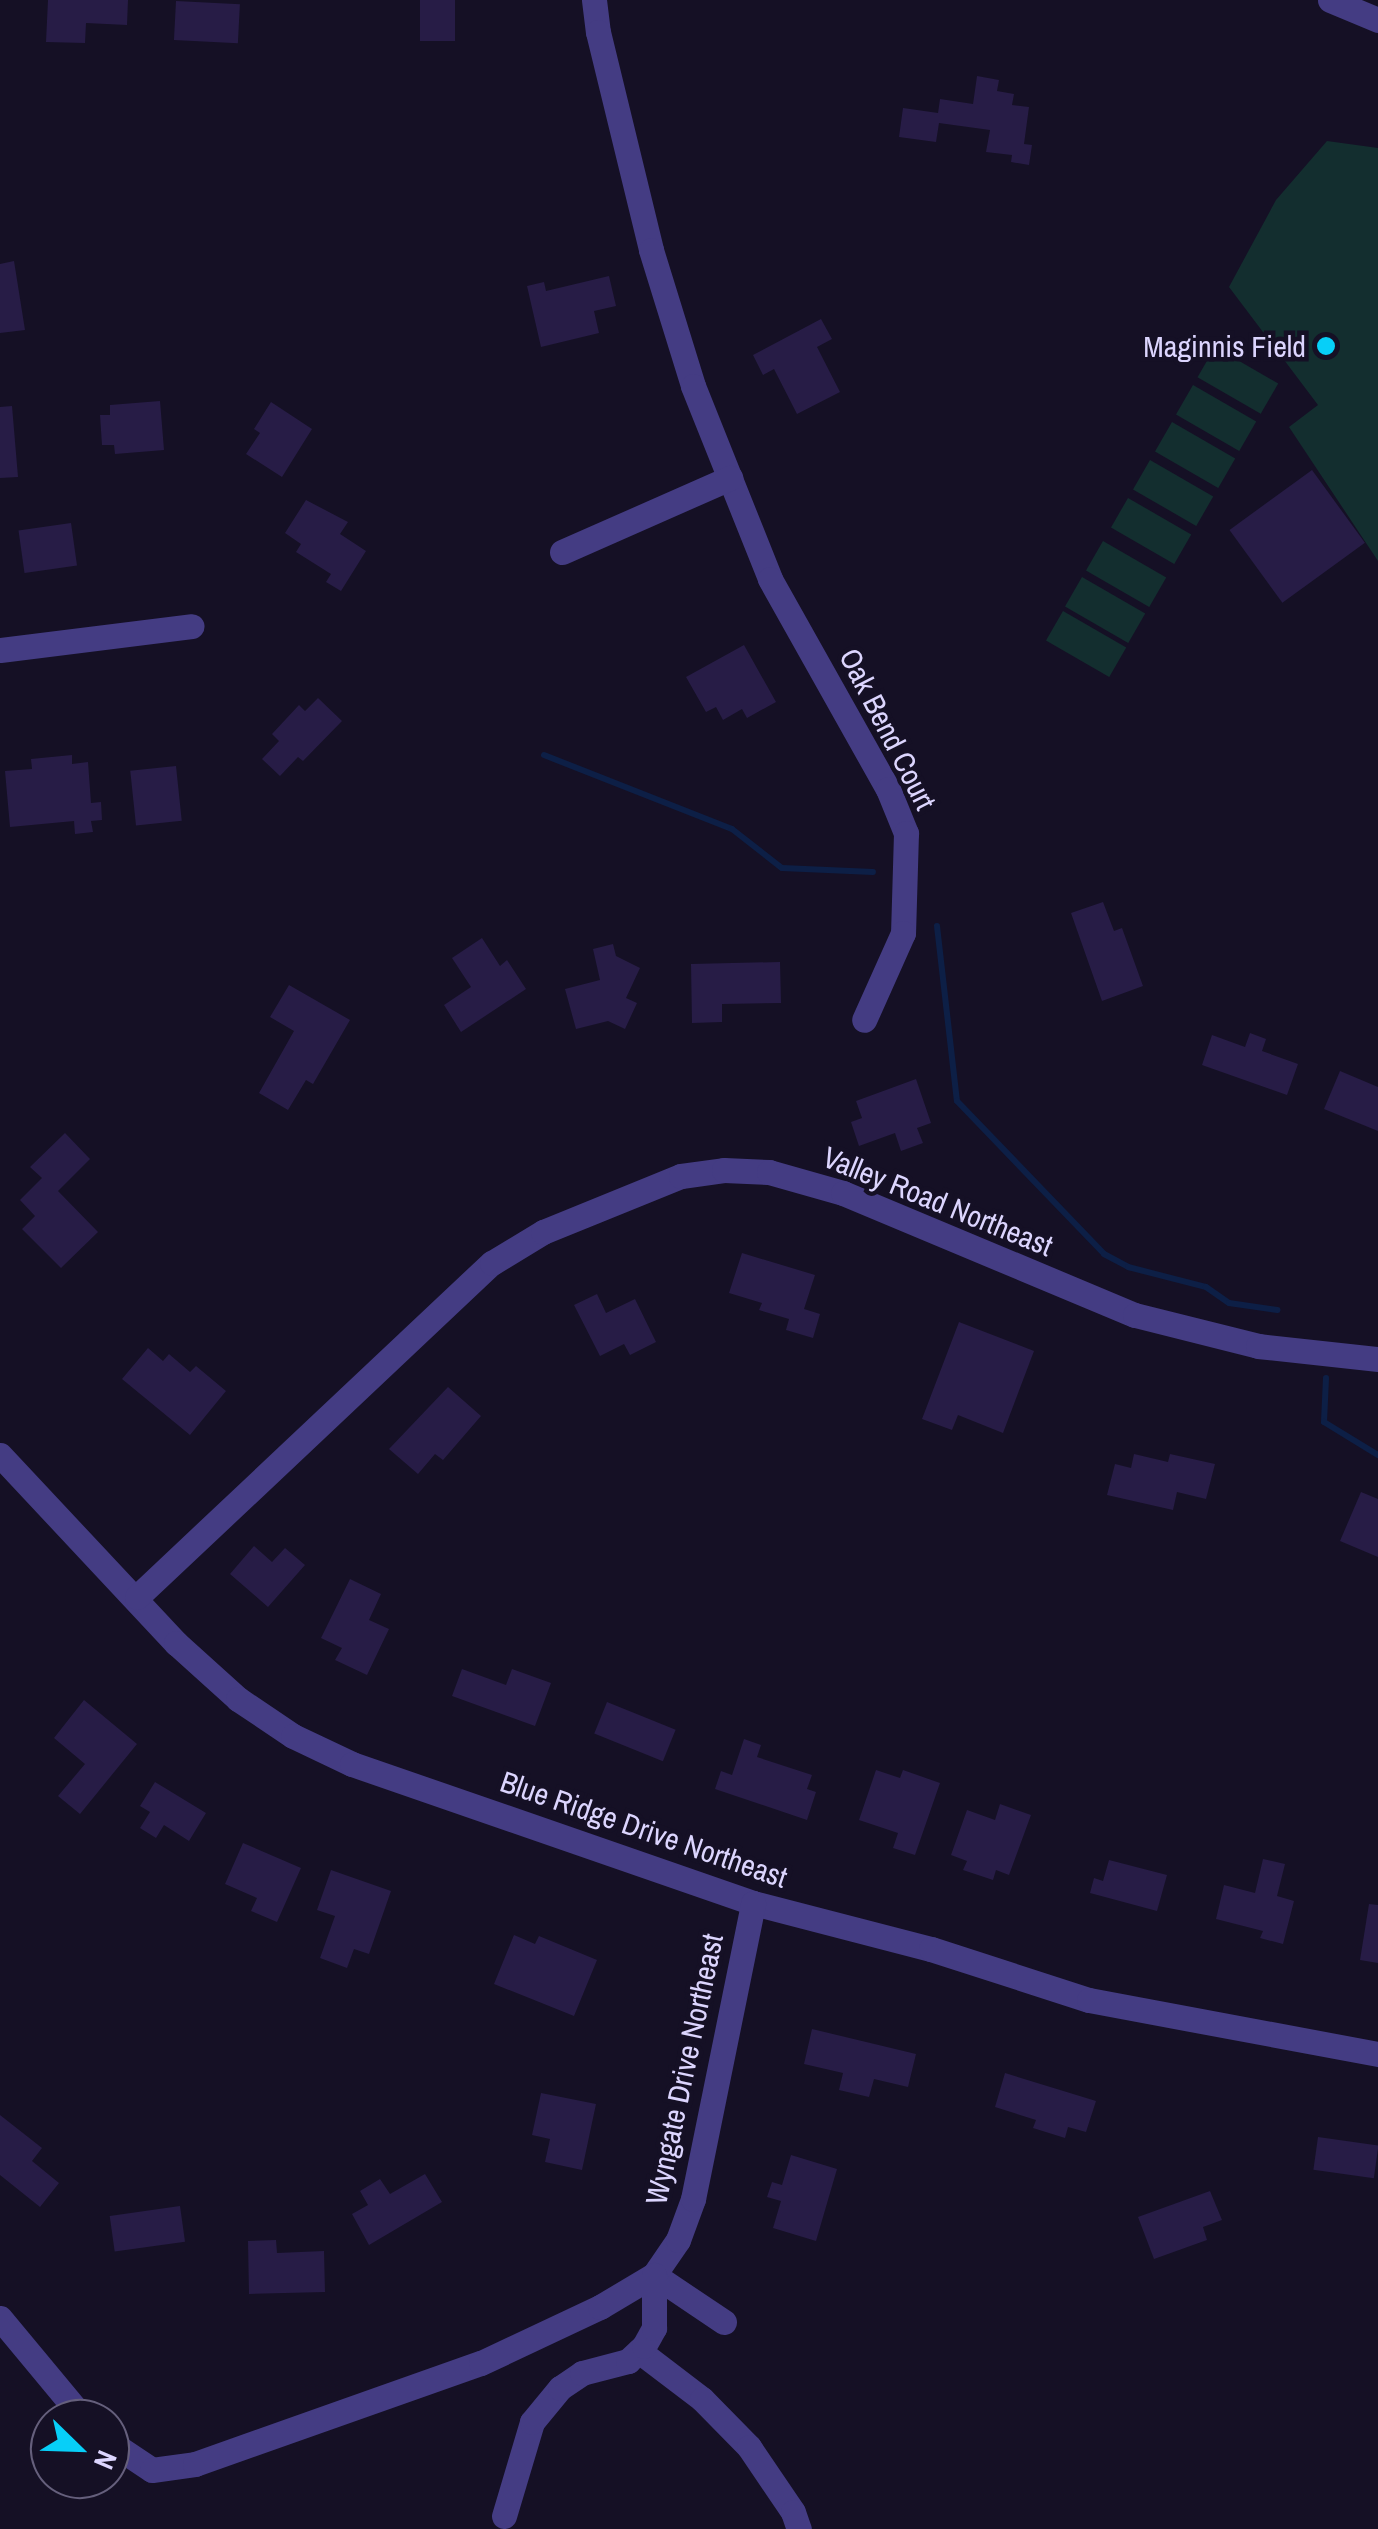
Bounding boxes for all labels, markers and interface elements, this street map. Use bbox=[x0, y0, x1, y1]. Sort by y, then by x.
place label: Maginnis Field bbox=[1143, 328, 1306, 364]
marker: Maginnis Field bbox=[1315, 335, 1337, 357]
street label: Oak Bend Court bbox=[832, 642, 944, 816]
street label: Valley Road Northeast bbox=[818, 1139, 1058, 1263]
street label: Blue Ridge Drive Northeast bbox=[496, 1763, 792, 1895]
street label: Wyngate Drive Northeast bbox=[638, 1930, 730, 2208]
north arrow bbox=[30, 2399, 130, 2499]
text: N bbox=[85, 2445, 127, 2475]

